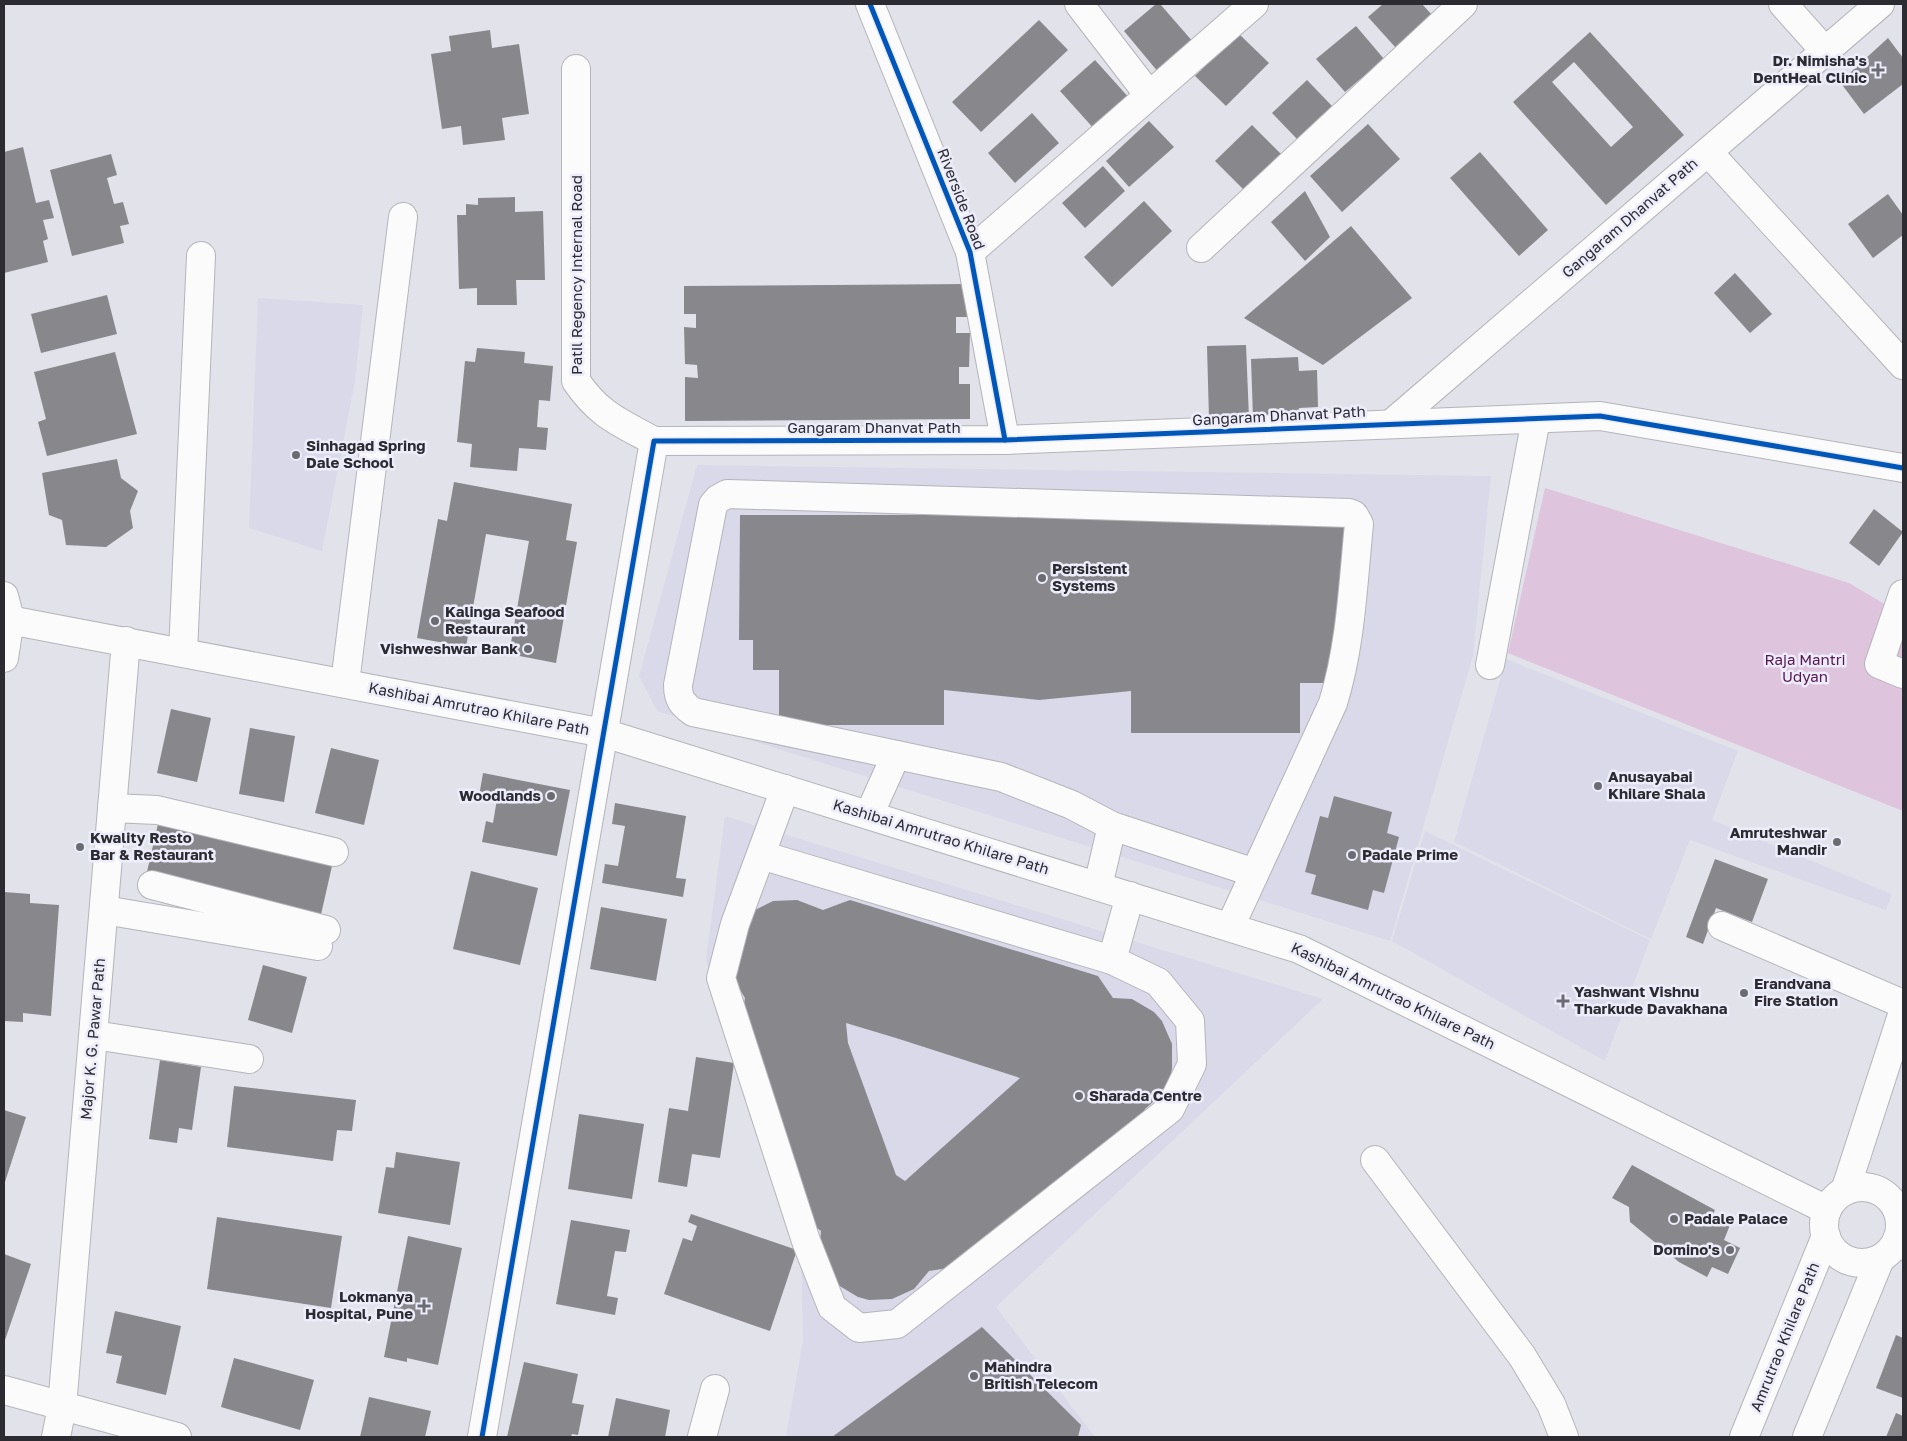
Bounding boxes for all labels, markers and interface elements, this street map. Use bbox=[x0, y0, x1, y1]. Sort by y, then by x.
place label: Dr. Nimisha's DentHeal Clinic bbox=[1753, 51, 1867, 86]
marker: Dr. Nimisha's DentHeal Clinic bbox=[1871, 63, 1885, 77]
street label: Riverside Road bbox=[934, 145, 990, 252]
street label: Gangaram Dhanvat Path bbox=[1558, 154, 1701, 281]
street label: Patil Regency Internal Road bbox=[567, 175, 585, 375]
street label: Gangaram Dhanvat Path bbox=[1192, 401, 1366, 429]
street label: Gangaram Dhanvat Path bbox=[787, 418, 961, 436]
place label: Sinhagad Spring Dale School bbox=[306, 436, 425, 471]
marker: Sinhagad Spring Dale School bbox=[290, 449, 302, 461]
place label: Persistent Systems bbox=[1052, 559, 1127, 594]
marker: Persistent Systems bbox=[1036, 572, 1048, 584]
place label: Kalinga Seafood Restaurant bbox=[445, 602, 565, 637]
marker: Kalinga Seafood Restaurant bbox=[429, 615, 441, 627]
place label: Vishweshwar Bank bbox=[380, 639, 518, 657]
marker: Vishweshwar Bank bbox=[522, 643, 534, 655]
park label: Raja Mantri Udyan bbox=[1764, 650, 1846, 685]
street label: Kashibai Amrutrao Khilare Path bbox=[367, 678, 591, 738]
place label: Anusayabai Khilare Shala bbox=[1608, 767, 1706, 802]
marker: Anusayabai Khilare Shala bbox=[1592, 780, 1604, 792]
place label: Woodlands bbox=[459, 786, 541, 804]
marker: Woodlands bbox=[545, 790, 557, 802]
street label: Kashibai Amrutrao Khilare Path bbox=[831, 795, 1051, 878]
place label: Amruteshwar Mandir bbox=[1730, 823, 1827, 858]
place label: Kwality Resto Bar & Restaurant bbox=[90, 828, 214, 863]
marker: Amruteshwar Mandir bbox=[1831, 836, 1843, 848]
marker: Kwality Resto Bar & Restaurant bbox=[74, 841, 86, 853]
place label: Padale Prime bbox=[1362, 845, 1458, 863]
marker: Padale Prime bbox=[1346, 849, 1358, 861]
street label: Kashibai Amrutrao Khilare Path bbox=[1288, 938, 1498, 1052]
street label: Major K. G. Pawar Path bbox=[76, 957, 108, 1121]
place label: Erandvana Fire Station bbox=[1754, 974, 1838, 1009]
place label: Yashwant Vishnu Tharkude Davakhana bbox=[1574, 982, 1728, 1017]
marker: Erandvana Fire Station bbox=[1738, 987, 1750, 999]
marker: Yashwant Vishnu Tharkude Davakhana bbox=[1556, 994, 1570, 1008]
place label: Sharada Centre bbox=[1089, 1086, 1202, 1104]
marker: Sharada Centre bbox=[1073, 1090, 1085, 1102]
place label: Padale Palace bbox=[1684, 1209, 1788, 1227]
marker: Padale Palace bbox=[1668, 1213, 1680, 1225]
place label: Domino's bbox=[1653, 1240, 1720, 1258]
marker: Domino's bbox=[1724, 1244, 1736, 1256]
street label: Amrutrao Khilare Path bbox=[1746, 1259, 1822, 1414]
place label: Lokmanya Hospital, Pune bbox=[305, 1287, 413, 1322]
marker: Lokmanya Hospital, Pune bbox=[417, 1299, 431, 1313]
place label: Mahindra British Telecom bbox=[984, 1357, 1098, 1392]
marker: Mahindra British Telecom bbox=[968, 1370, 980, 1382]

